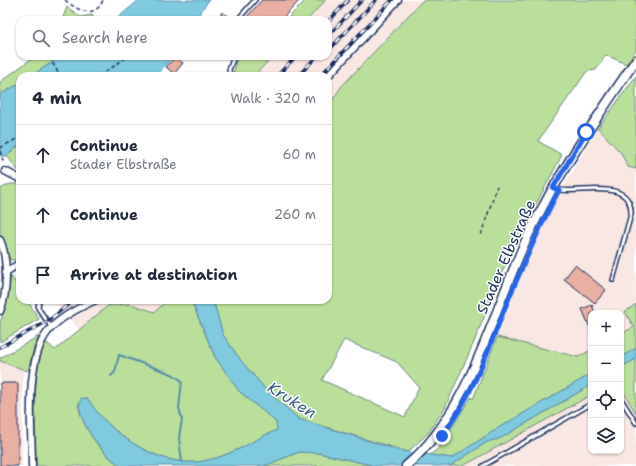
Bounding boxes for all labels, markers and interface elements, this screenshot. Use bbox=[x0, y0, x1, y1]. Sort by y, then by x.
search box bbox=[16, 16, 332, 60]
icon: search bbox=[30, 27, 52, 49]
text: Search here bbox=[62, 28, 148, 48]
text: 4 min bbox=[32, 87, 82, 109]
text: Walk · 320 m bbox=[230, 90, 316, 107]
route start bbox=[577, 123, 595, 141]
text: Continue bbox=[70, 136, 138, 156]
icon: ahead bbox=[32, 144, 54, 166]
text: 60 m bbox=[283, 146, 316, 163]
text: Stader Elbstraße bbox=[70, 156, 177, 173]
street label: Stader Elbstraße bbox=[472, 197, 540, 317]
icon: ahead bbox=[32, 204, 54, 226]
text: Continue bbox=[70, 205, 138, 225]
text: 260 m bbox=[274, 206, 316, 223]
icon: arrive bbox=[32, 264, 54, 286]
text: Arrive at destination bbox=[70, 265, 238, 285]
map controls bbox=[588, 310, 624, 454]
button: + bbox=[588, 310, 624, 346]
button: − bbox=[588, 346, 624, 382]
water label: Kruken bbox=[263, 377, 321, 423]
button: locate bbox=[588, 382, 624, 418]
button: layers bbox=[588, 418, 624, 454]
route end bbox=[433, 427, 451, 445]

